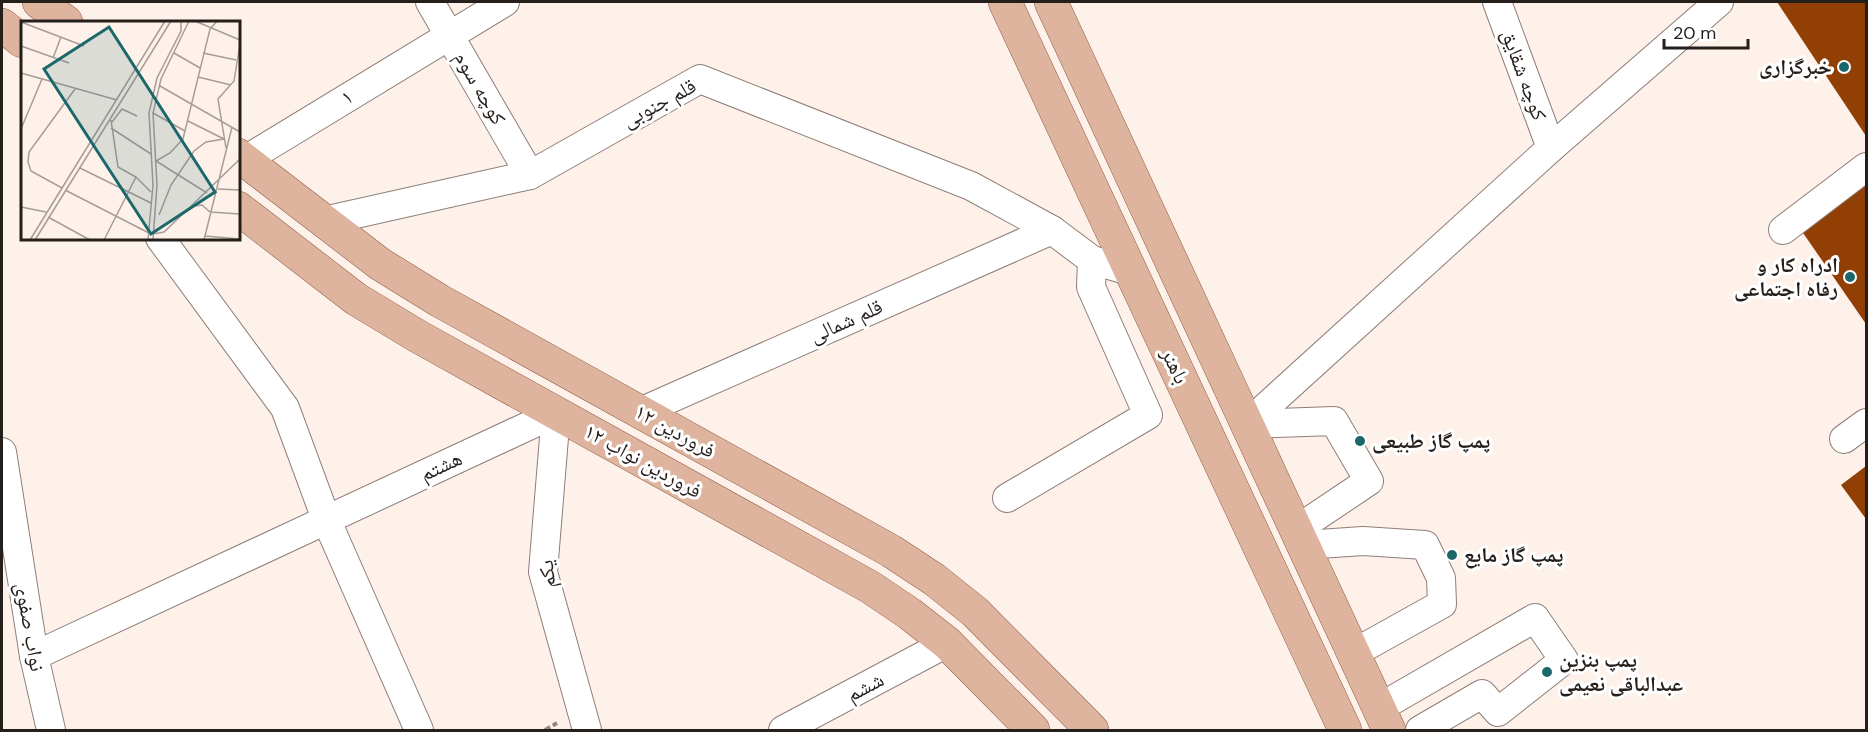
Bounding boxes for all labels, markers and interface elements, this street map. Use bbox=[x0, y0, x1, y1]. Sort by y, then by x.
scale bar bbox=[1664, 12, 1748, 50]
inset map bbox=[21, 21, 240, 240]
text: 20 m bbox=[1673, 21, 1716, 45]
street label: کوچه شقایق bbox=[1495, 26, 1553, 125]
street label: کوچه سوم bbox=[448, 46, 512, 130]
place label: خبرگزاری bbox=[1759, 53, 1832, 81]
marker: خبرگزاری bbox=[1837, 60, 1851, 74]
street label: قلم جنوبی bbox=[617, 72, 701, 134]
street label: ۱ bbox=[336, 83, 358, 111]
place label: ادراه کار و رفاه اجتماعی bbox=[1734, 251, 1838, 303]
marker: ادراه کار و رفاه اجتماعی bbox=[1843, 270, 1857, 284]
street label: قلم شمالی bbox=[805, 292, 887, 350]
street label: باهنر bbox=[1154, 343, 1195, 388]
street label: ۱۲ فروردین bbox=[630, 397, 720, 465]
street label: ۱۲ فروردین نواب bbox=[579, 417, 707, 505]
place label: پمپ گاز طبیعی bbox=[1372, 427, 1490, 455]
marker: پمپ گاز طبیعی bbox=[1353, 434, 1367, 448]
street label: هشتم bbox=[415, 444, 467, 488]
place label: پمپ گاز مایع bbox=[1464, 541, 1563, 569]
marker: پمپ گاز مایع bbox=[1445, 548, 1459, 562]
street label: یکم bbox=[532, 559, 562, 589]
street label: نواب صفوی bbox=[8, 580, 52, 674]
place label: پمپ بنزین عبدالباقی نعیمی bbox=[1559, 646, 1683, 698]
marker: پمپ بنزین عبدالباقی نعیمی bbox=[1540, 665, 1554, 679]
street label: ششم bbox=[841, 666, 889, 708]

